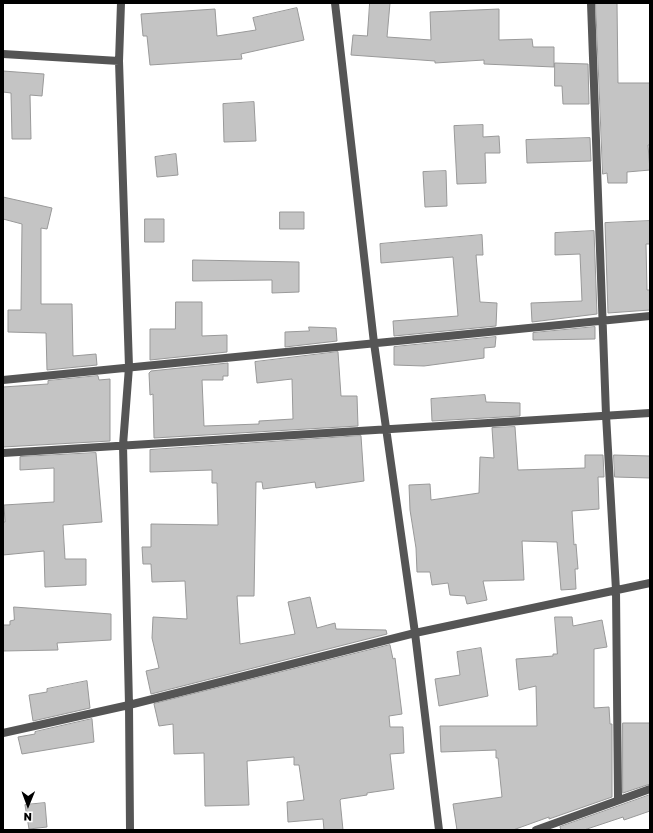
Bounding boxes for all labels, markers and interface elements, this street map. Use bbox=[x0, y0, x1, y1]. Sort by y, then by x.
north arrow bbox=[8, 785, 48, 825]
text: N bbox=[23, 811, 32, 824]

